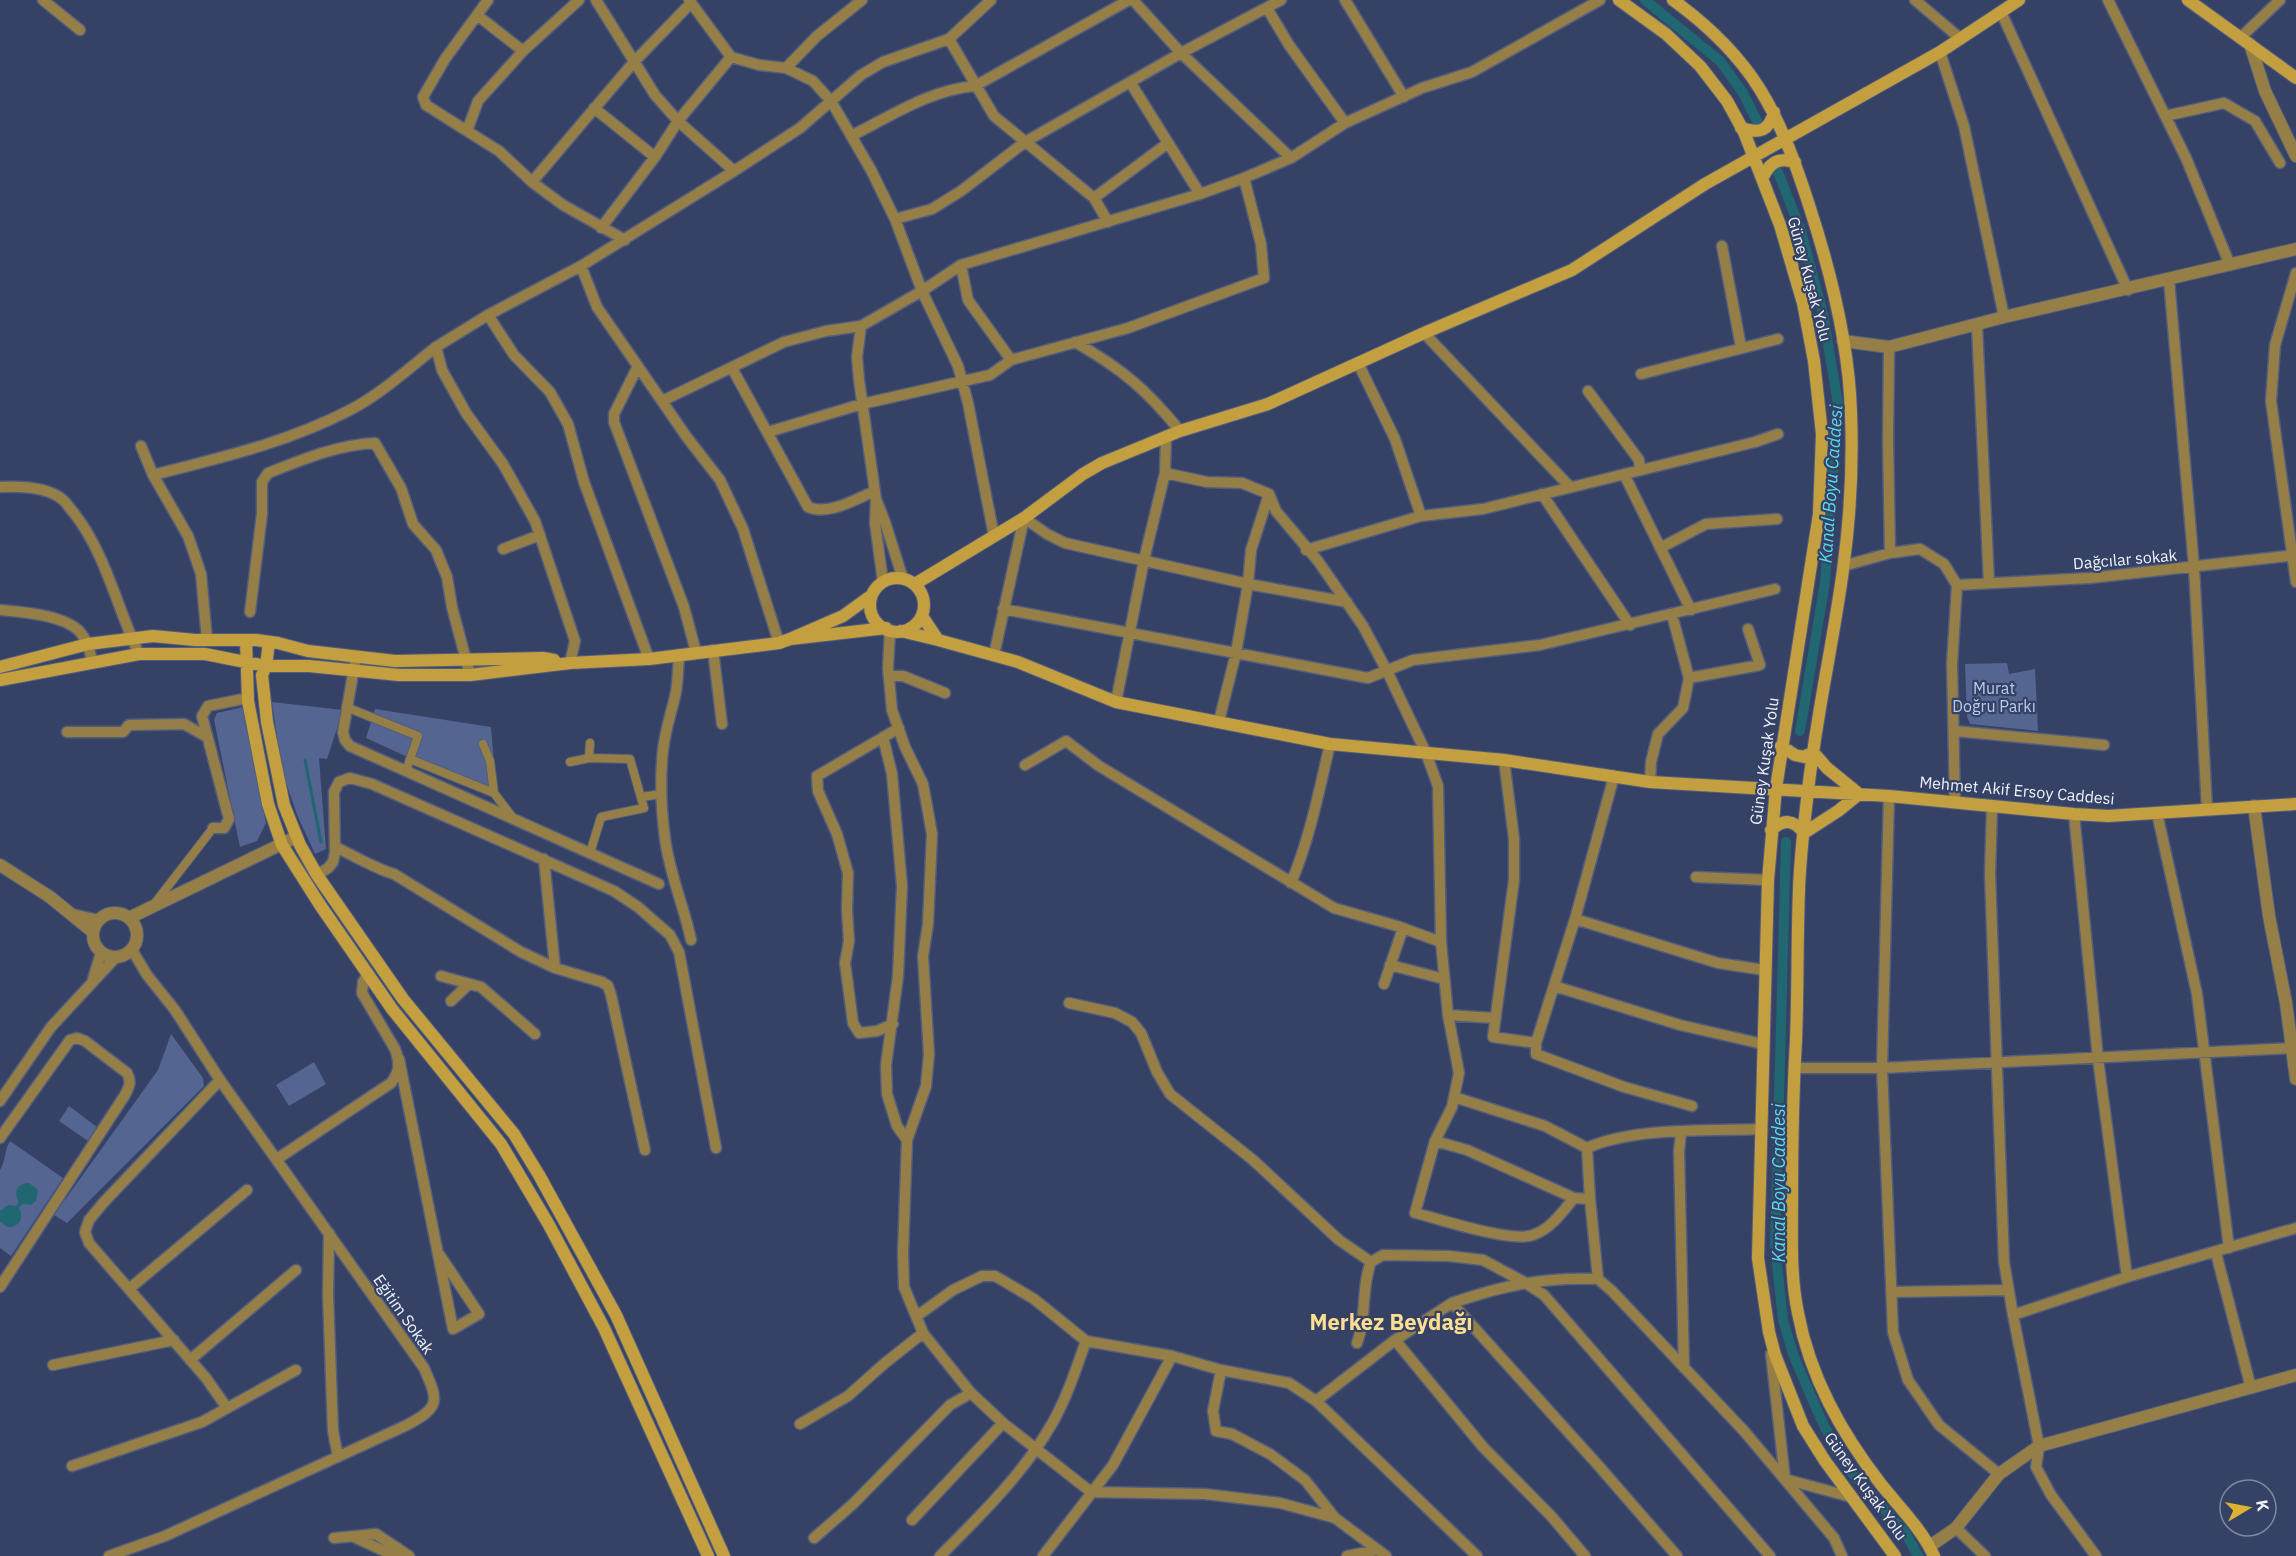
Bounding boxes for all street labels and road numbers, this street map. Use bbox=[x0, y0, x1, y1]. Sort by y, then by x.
street label: Güney Kuşak Yolu bbox=[1784, 214, 1836, 344]
street label: Dağcılar sokak bbox=[2072, 544, 2178, 574]
street label: Güney Kuşak Yolu bbox=[1745, 696, 1783, 826]
street label: Mehmet Akif Ersoy Caddesi bbox=[1919, 772, 2115, 808]
street label: Eğitim Sokak bbox=[369, 1270, 439, 1358]
street label: Güney Kuşak Yolu bbox=[1820, 1428, 1912, 1544]

